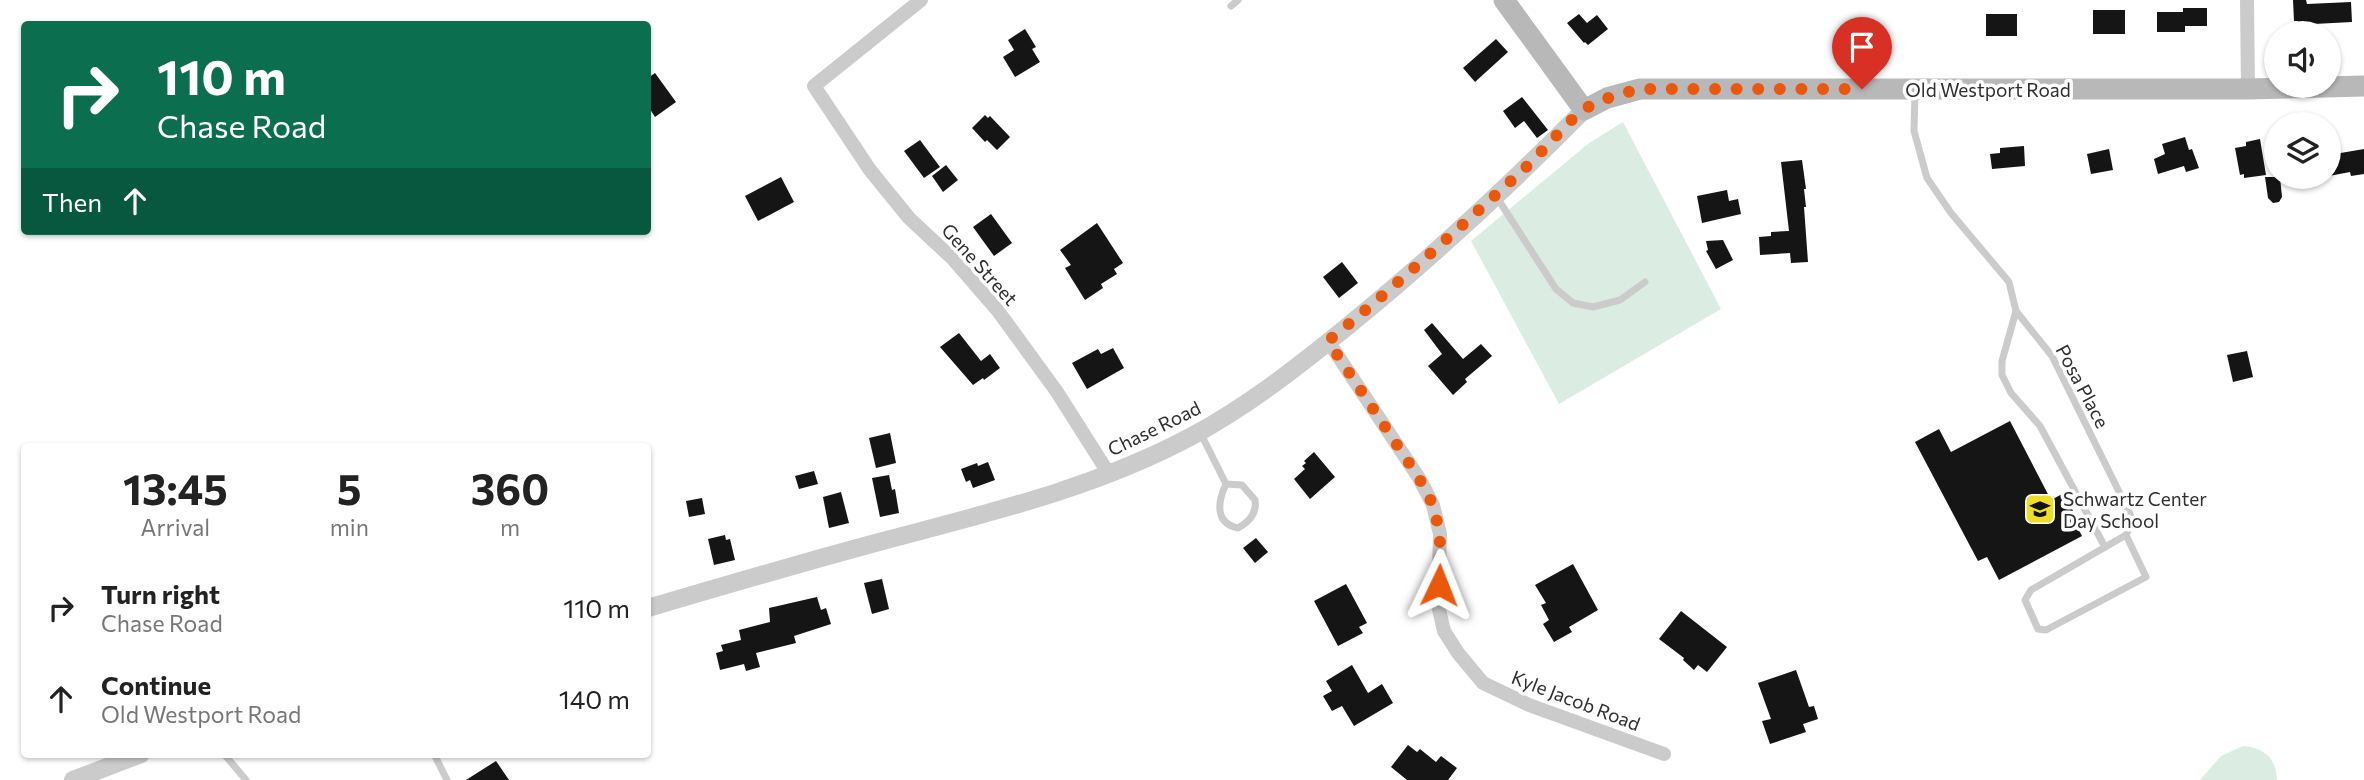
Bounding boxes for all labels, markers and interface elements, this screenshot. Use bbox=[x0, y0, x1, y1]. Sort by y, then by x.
pin bbox=[1832, 17, 1892, 89]
map controls bbox=[2264, 21, 2341, 189]
button: sound bbox=[2264, 21, 2341, 98]
icon: arrive bbox=[1843, 28, 1881, 66]
text: 110 m bbox=[157, 45, 286, 105]
icon: right bbox=[42, 49, 133, 140]
street label: Old Westport Road bbox=[1905, 78, 2071, 101]
text: Chase Road bbox=[157, 105, 326, 145]
button: layers bbox=[2264, 112, 2341, 189]
icon: ahead bbox=[116, 182, 154, 220]
text: Then bbox=[42, 186, 102, 217]
street label: Gene Street bbox=[937, 218, 1023, 310]
street label: Posa Place bbox=[2051, 340, 2115, 432]
street label: Chase Road bbox=[1104, 396, 1204, 460]
text: 13:45 bbox=[123, 462, 228, 514]
text: 5 bbox=[337, 462, 362, 514]
text: 360 bbox=[471, 462, 549, 514]
place label: Schwartz Center Day School bbox=[2063, 487, 2207, 532]
school or university icon: Schwartz Center Day School bbox=[2023, 492, 2057, 526]
text: Arrival bbox=[141, 513, 210, 541]
text: min bbox=[330, 513, 369, 541]
text: m bbox=[500, 513, 520, 541]
position arrow bbox=[1402, 548, 1476, 622]
text: Turn right bbox=[101, 578, 220, 609]
icon: right bbox=[42, 589, 80, 627]
text: 110 m bbox=[563, 592, 630, 623]
text: Chase Road bbox=[101, 609, 223, 637]
street label: Kyle Jacob Road bbox=[1508, 665, 1644, 735]
text: Continue bbox=[101, 669, 211, 700]
icon: ahead bbox=[42, 680, 80, 718]
text: 140 m bbox=[559, 683, 630, 714]
text: Old Westport Road bbox=[101, 700, 301, 728]

